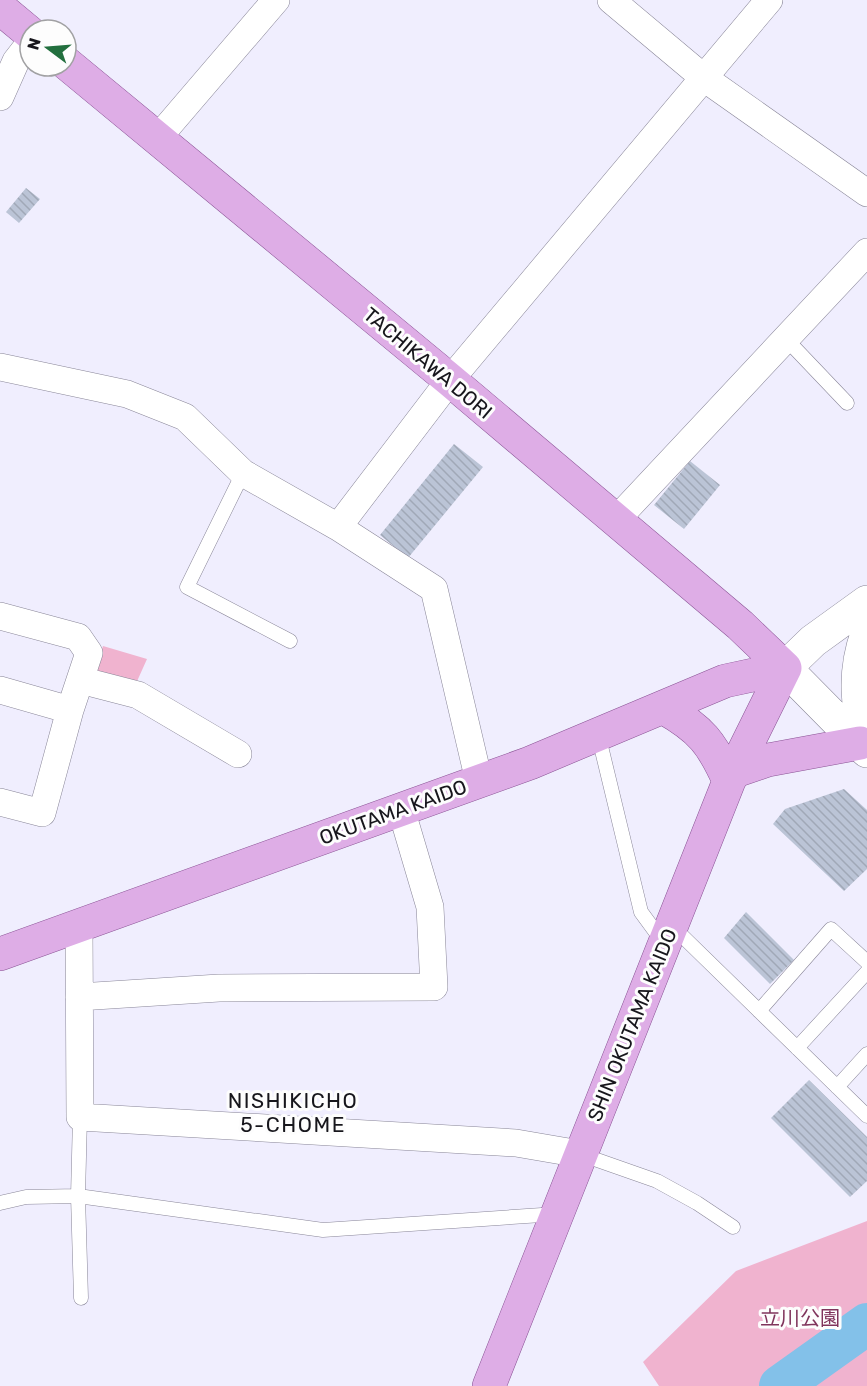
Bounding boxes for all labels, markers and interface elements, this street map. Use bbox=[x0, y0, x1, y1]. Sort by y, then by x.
north arrow bbox=[18, 18, 78, 78]
text: N bbox=[23, 36, 45, 52]
street label: TACHIKAWA DORI bbox=[359, 302, 497, 424]
street label: OKUTAMA KAIDO bbox=[316, 774, 470, 850]
street label: SHIN OKUTAMA KAIDO bbox=[582, 925, 682, 1125]
district label: NISHIKICHO 5-CHOME bbox=[228, 1088, 358, 1137]
park label: 立川公園 bbox=[760, 1306, 840, 1330]

